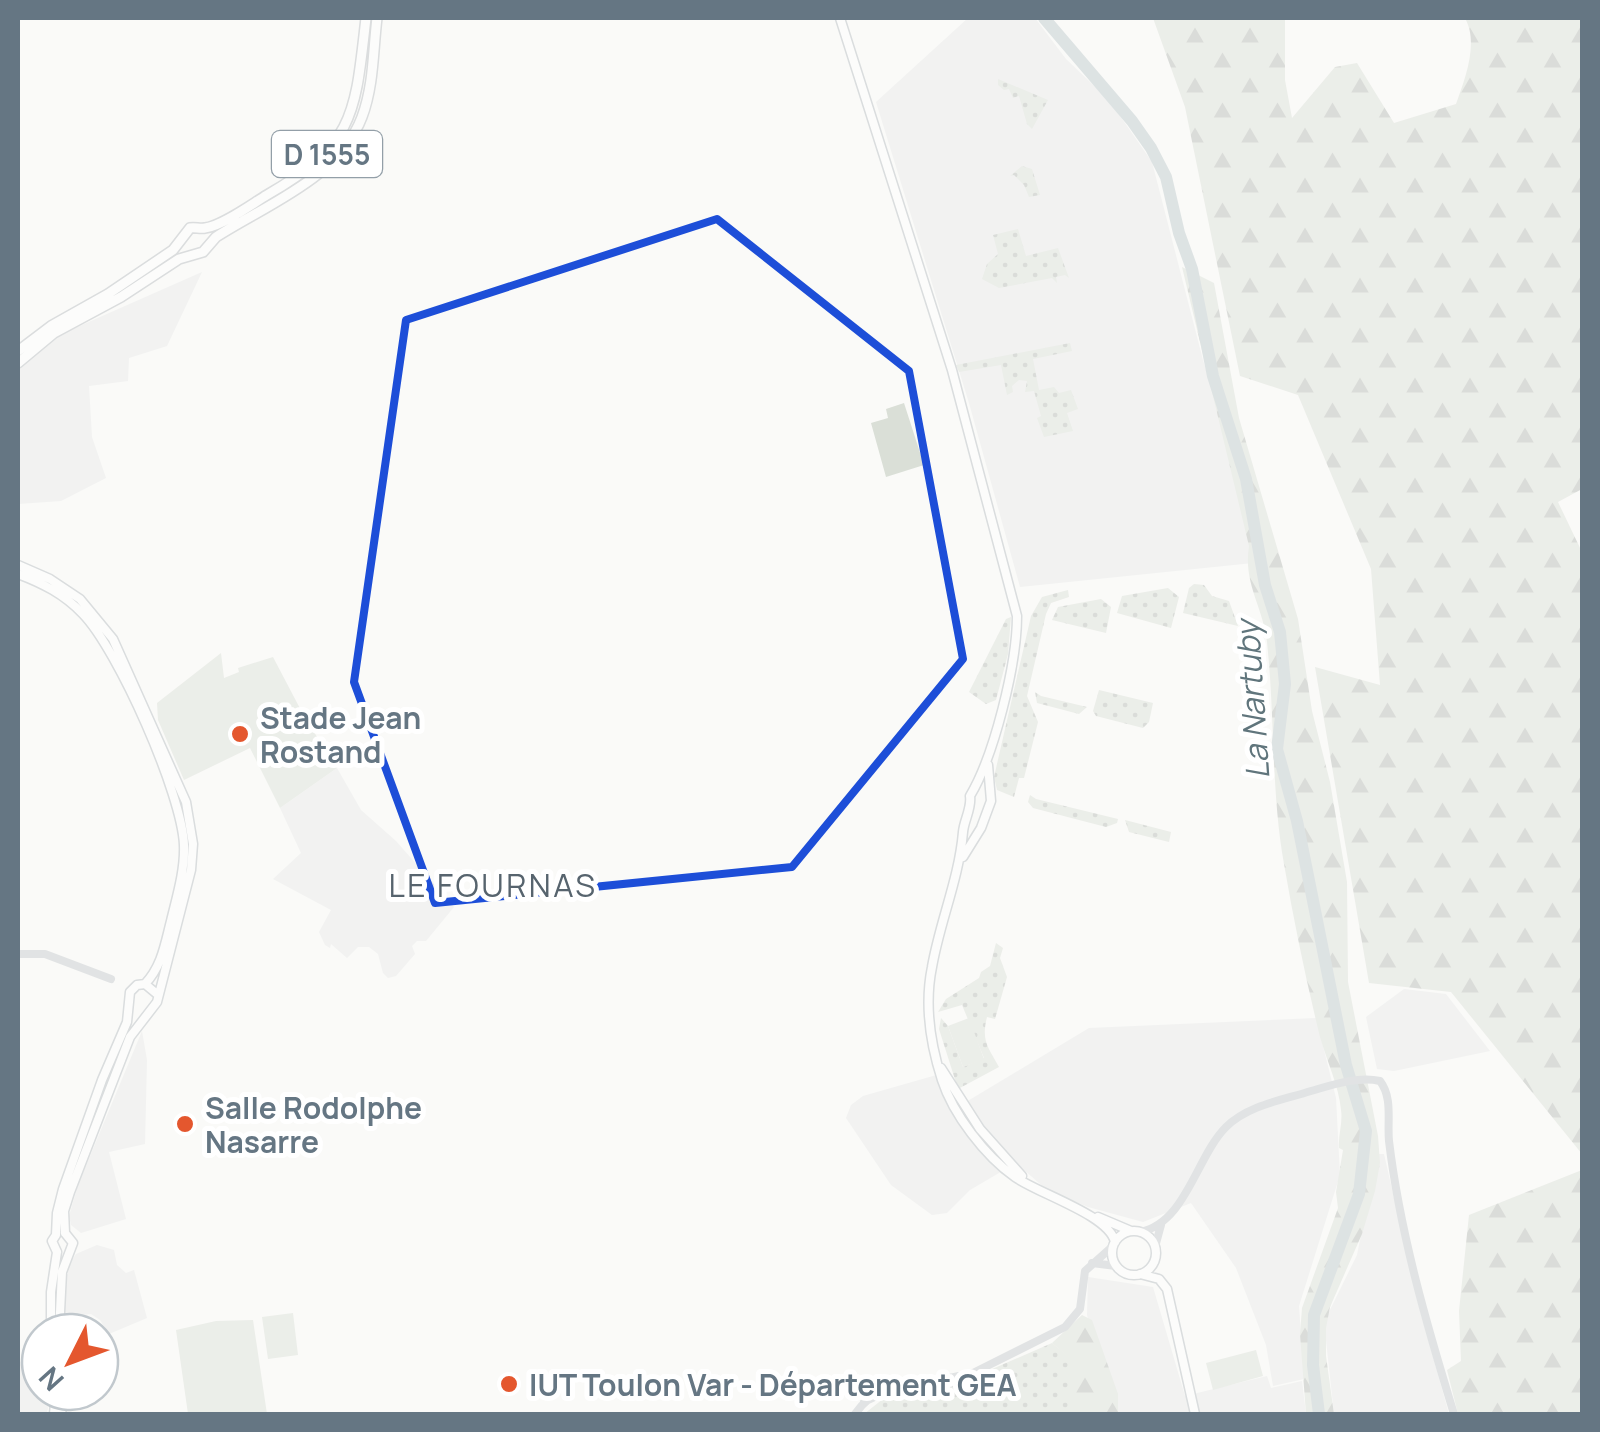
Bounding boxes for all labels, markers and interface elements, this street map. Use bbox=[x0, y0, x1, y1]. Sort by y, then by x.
road number: D 1555 bbox=[272, 131, 382, 177]
water label: La Nartuby bbox=[1224, 615, 1279, 781]
place label: Stade Jean Rostand bbox=[260, 697, 421, 772]
marker: Stade Jean Rostand bbox=[229, 723, 251, 745]
district label: LE FOURNAS bbox=[388, 863, 598, 907]
place label: Salle Rodolphe Nasarre bbox=[205, 1087, 422, 1162]
marker: Salle Rodolphe Nasarre bbox=[174, 1113, 196, 1135]
north arrow bbox=[20, 1312, 120, 1412]
text: N bbox=[30, 1359, 72, 1400]
place label: IUT Toulon Var - Département GEA bbox=[529, 1364, 1017, 1405]
marker: IUT Toulon Var - Département GEA bbox=[498, 1373, 520, 1395]

